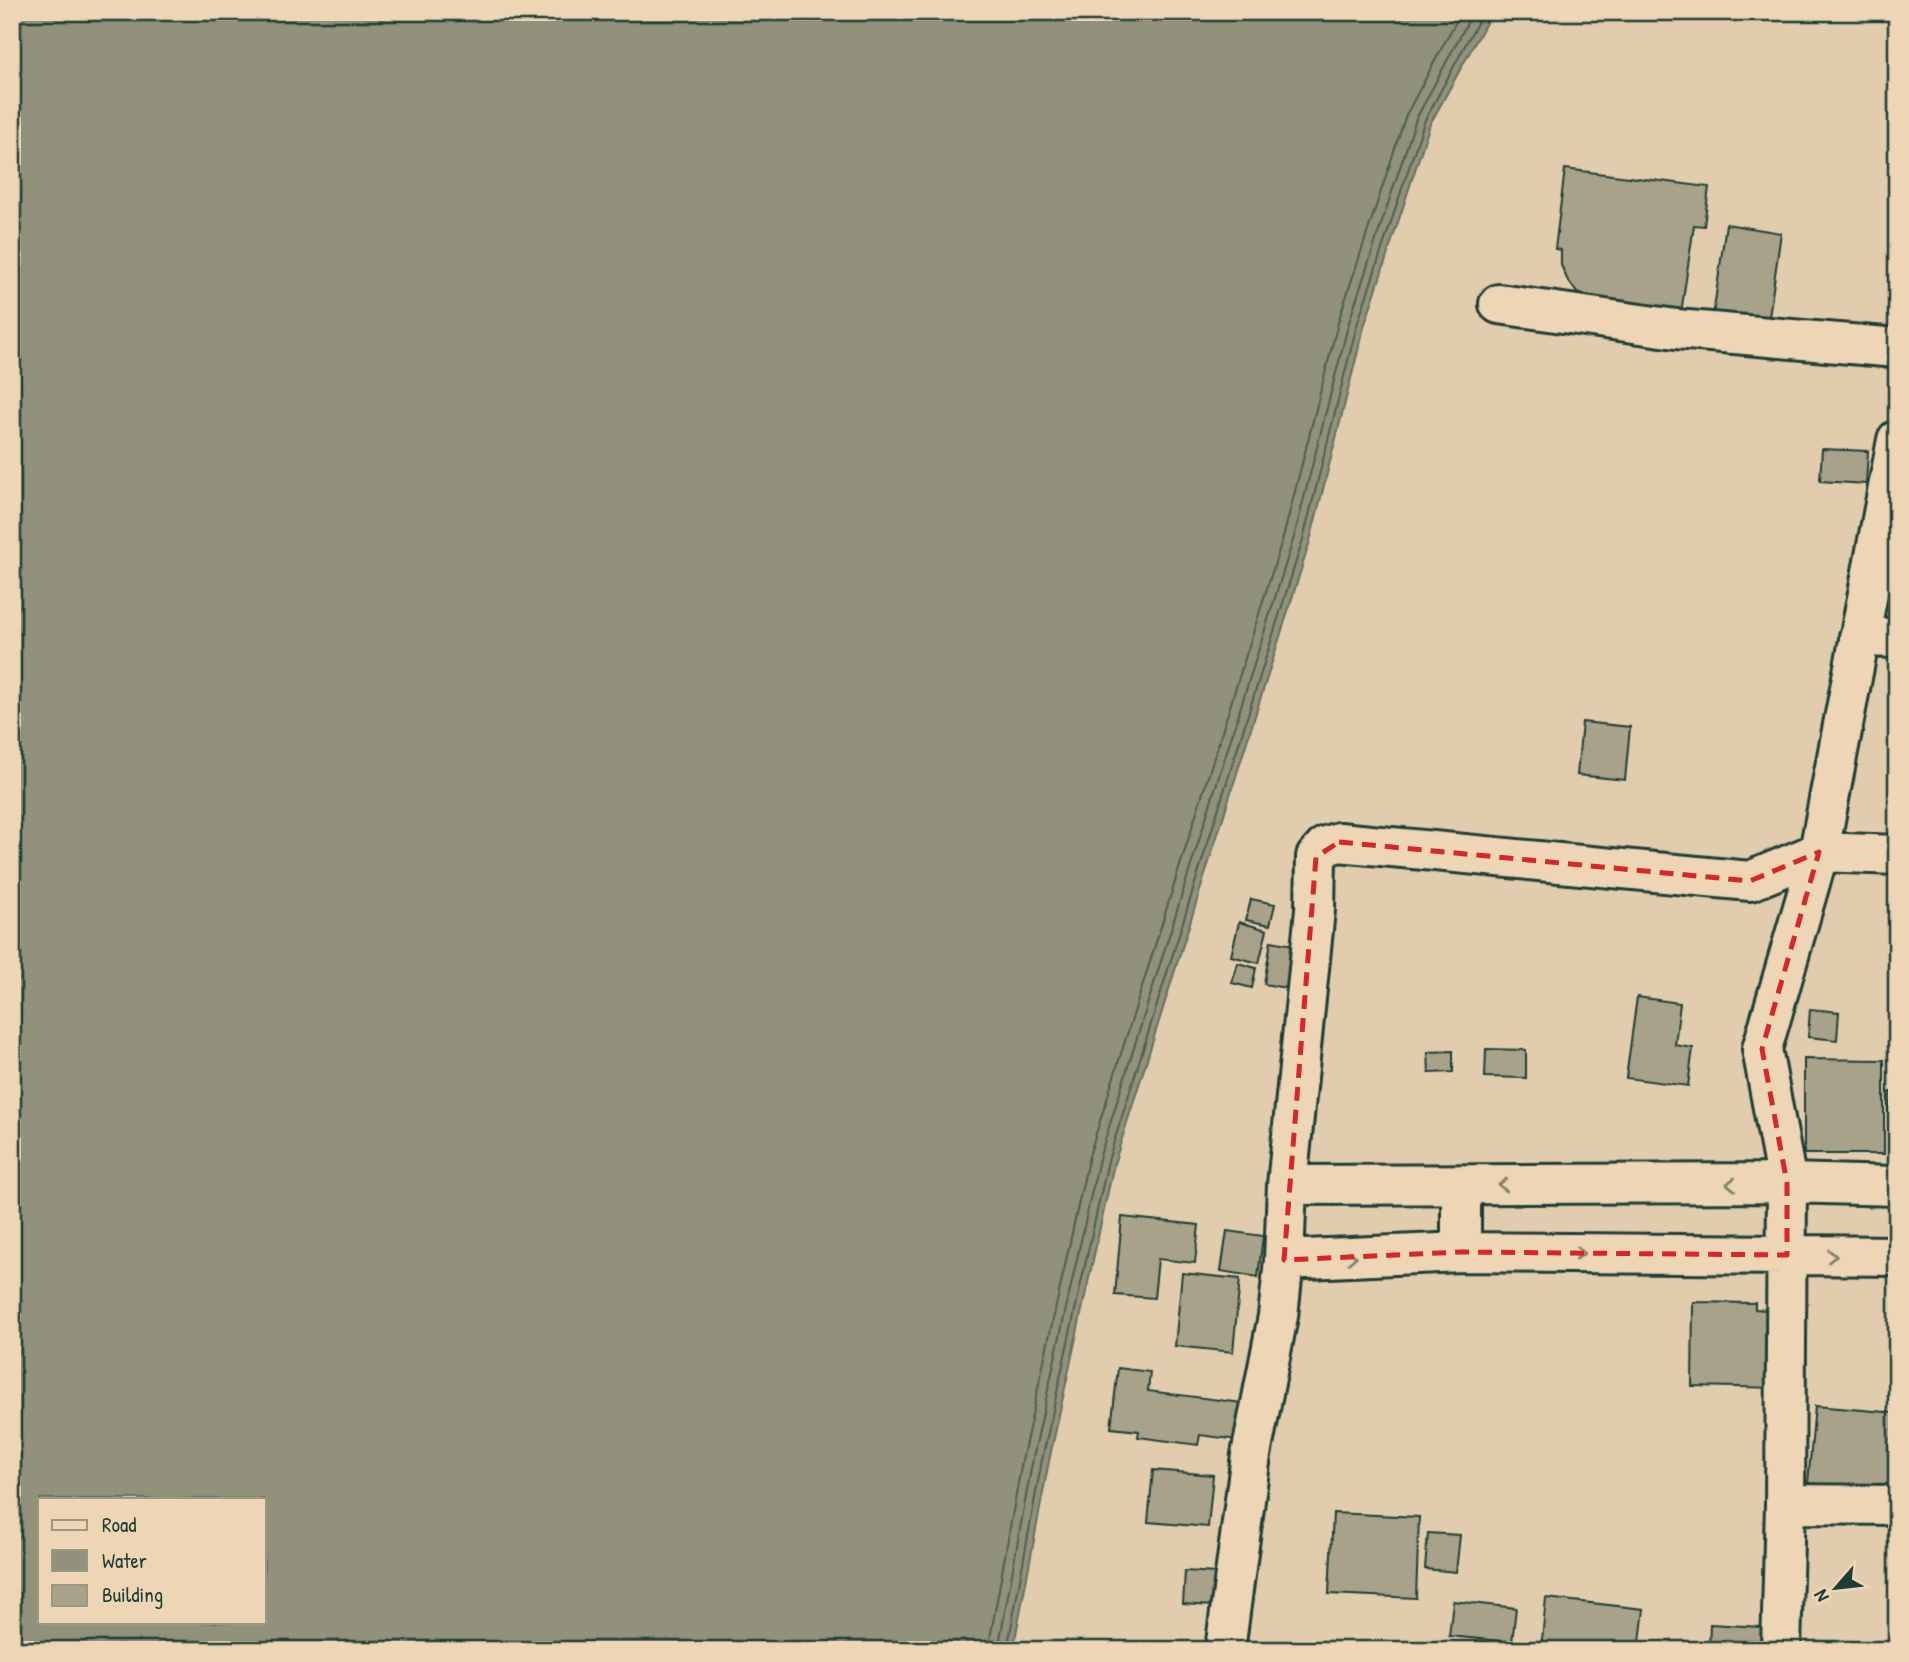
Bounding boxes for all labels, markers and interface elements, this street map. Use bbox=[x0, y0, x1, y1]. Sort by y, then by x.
one-way arrow bbox=[1725, 1176, 1735, 1192]
one-way arrow bbox=[1497, 1177, 1508, 1193]
one-way arrow bbox=[1575, 1245, 1585, 1261]
one-way arrow bbox=[1827, 1248, 1837, 1264]
one-way arrow bbox=[1347, 1250, 1358, 1265]
legend bbox=[38, 1498, 266, 1624]
text: Road bbox=[102, 1510, 136, 1539]
text: Water bbox=[102, 1546, 147, 1575]
north arrow bbox=[1800, 1554, 1870, 1624]
text: Building bbox=[102, 1580, 163, 1609]
text: N bbox=[1807, 1585, 1835, 1607]

